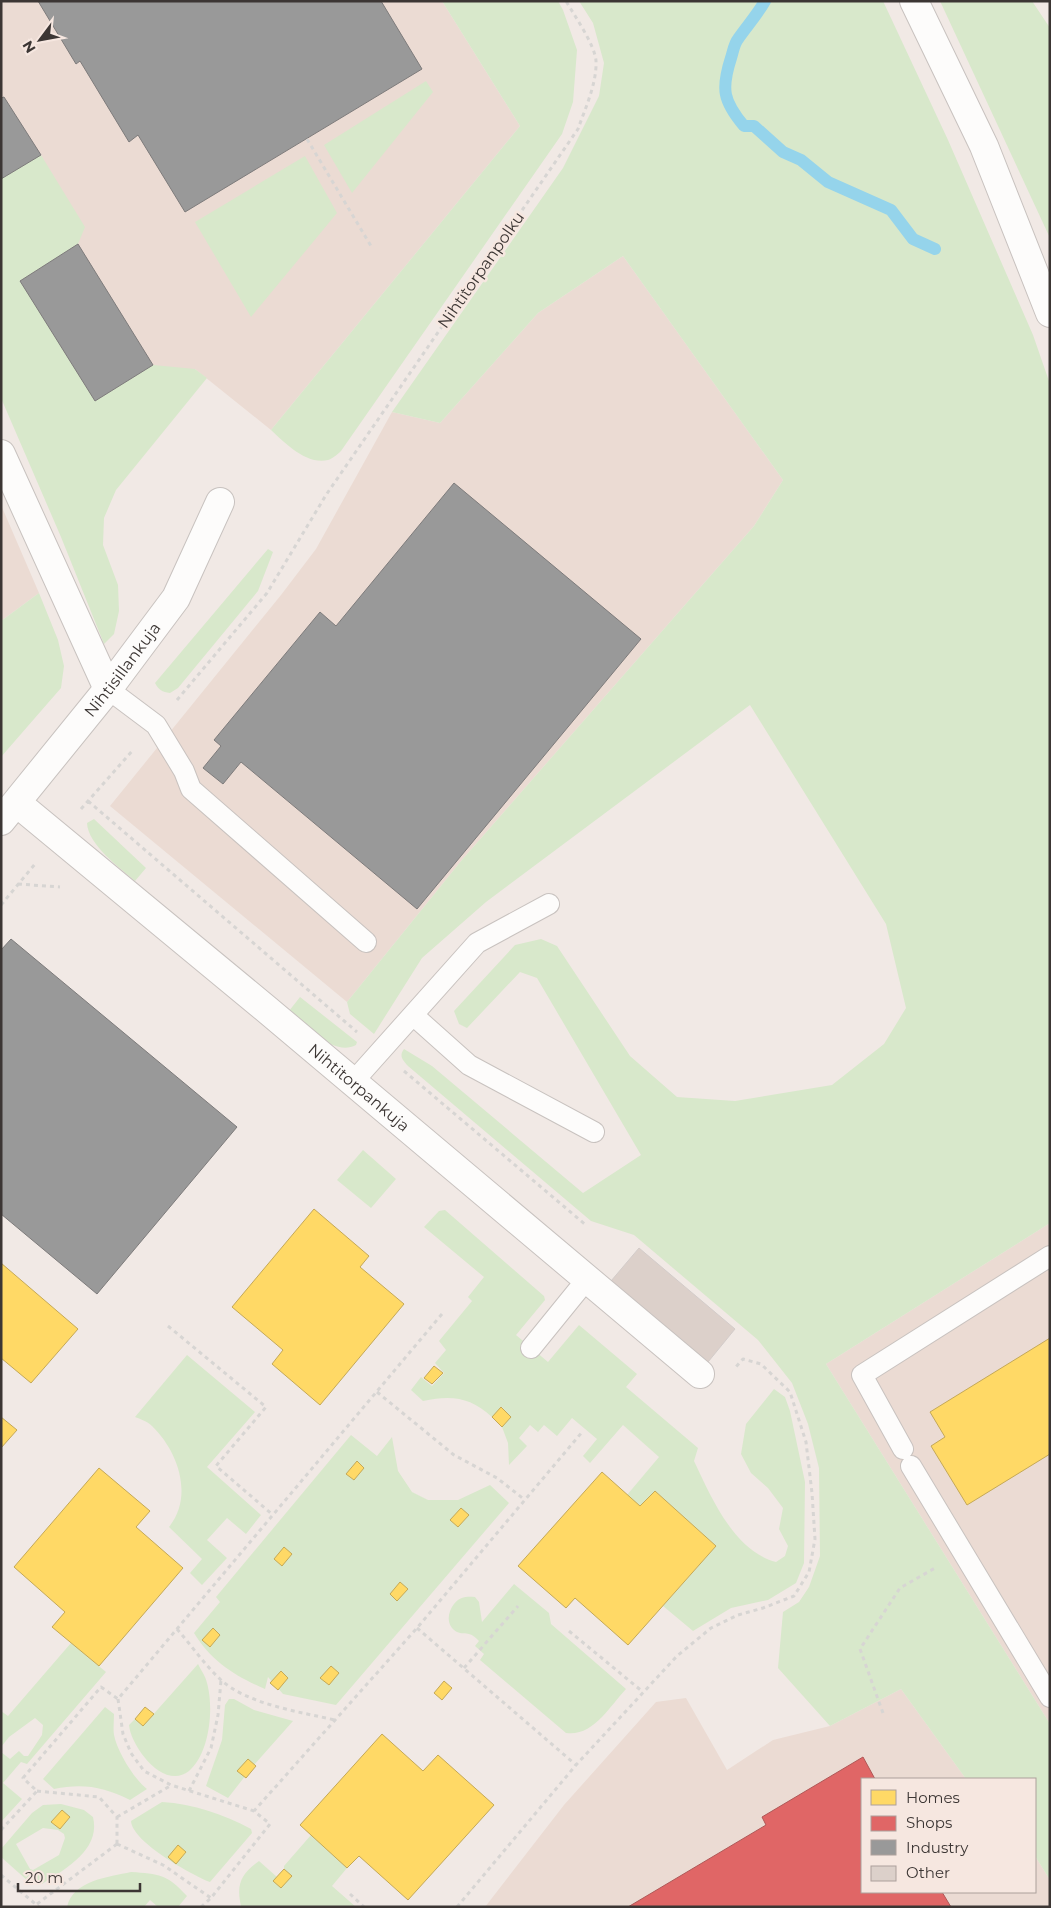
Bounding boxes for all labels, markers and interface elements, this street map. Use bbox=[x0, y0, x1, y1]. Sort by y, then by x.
north arrow bbox=[15, 15, 65, 65]
text: N bbox=[18, 37, 40, 56]
street label: Nihtitorpanpolku bbox=[434, 208, 528, 332]
street label: Nihtisillankuja bbox=[80, 618, 164, 721]
street label: Nihtitorpankuja bbox=[305, 1039, 414, 1135]
legend bbox=[861, 1778, 1036, 1893]
text: Homes bbox=[906, 1788, 960, 1807]
text: Shops bbox=[906, 1813, 952, 1832]
text: Industry bbox=[906, 1838, 969, 1857]
scale bar bbox=[18, 1860, 140, 1892]
text: Other bbox=[906, 1863, 950, 1882]
text: 20 m bbox=[25, 1868, 63, 1887]

